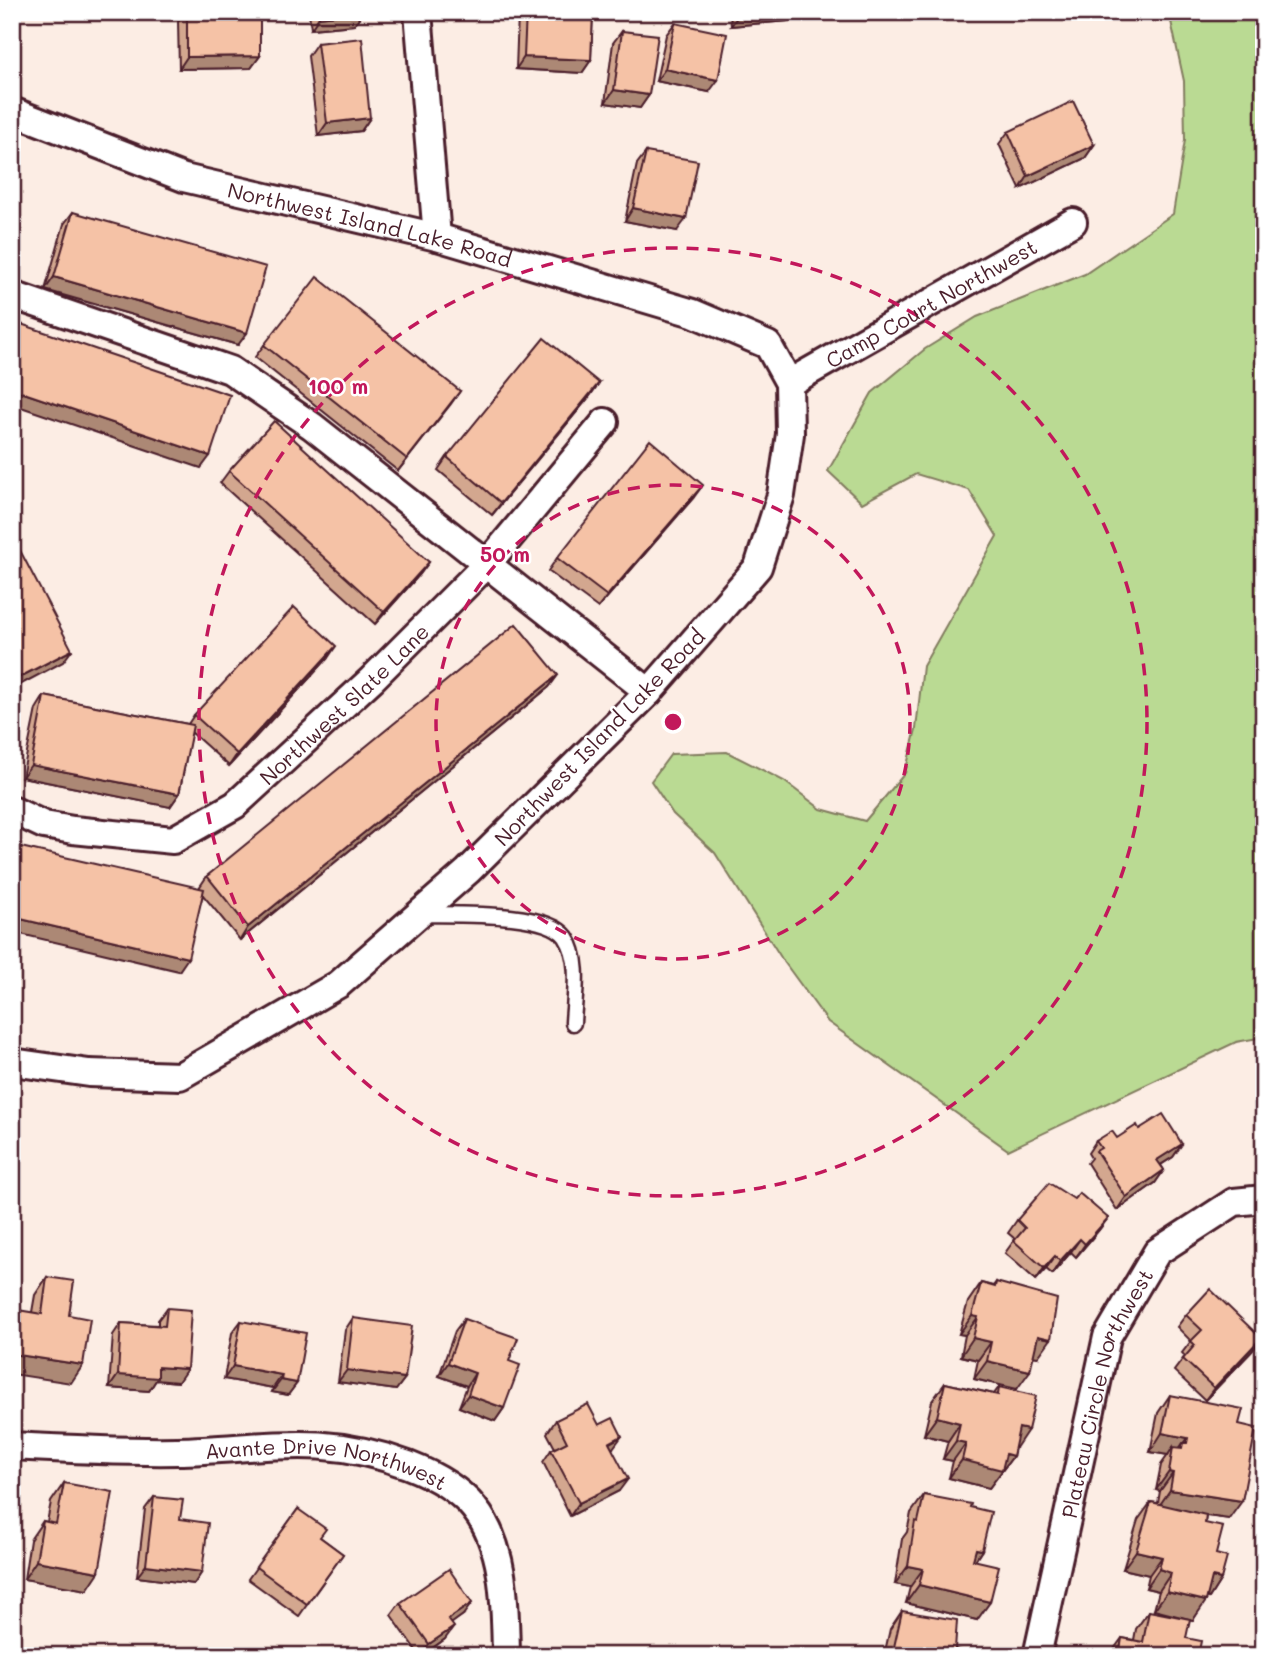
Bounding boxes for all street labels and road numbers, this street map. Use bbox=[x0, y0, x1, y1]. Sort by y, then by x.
street label: Northwest Island Lake Road bbox=[225, 175, 515, 272]
street label: Camp Court Northwest bbox=[820, 232, 1041, 373]
street label: Northwest Slate Lane bbox=[253, 617, 434, 790]
street label: Northwest Island Lake Road bbox=[488, 623, 710, 851]
street label: Plateau Circle Northwest bbox=[1054, 1263, 1158, 1520]
street label: Avante Drive Northwest bbox=[204, 1431, 453, 1495]

